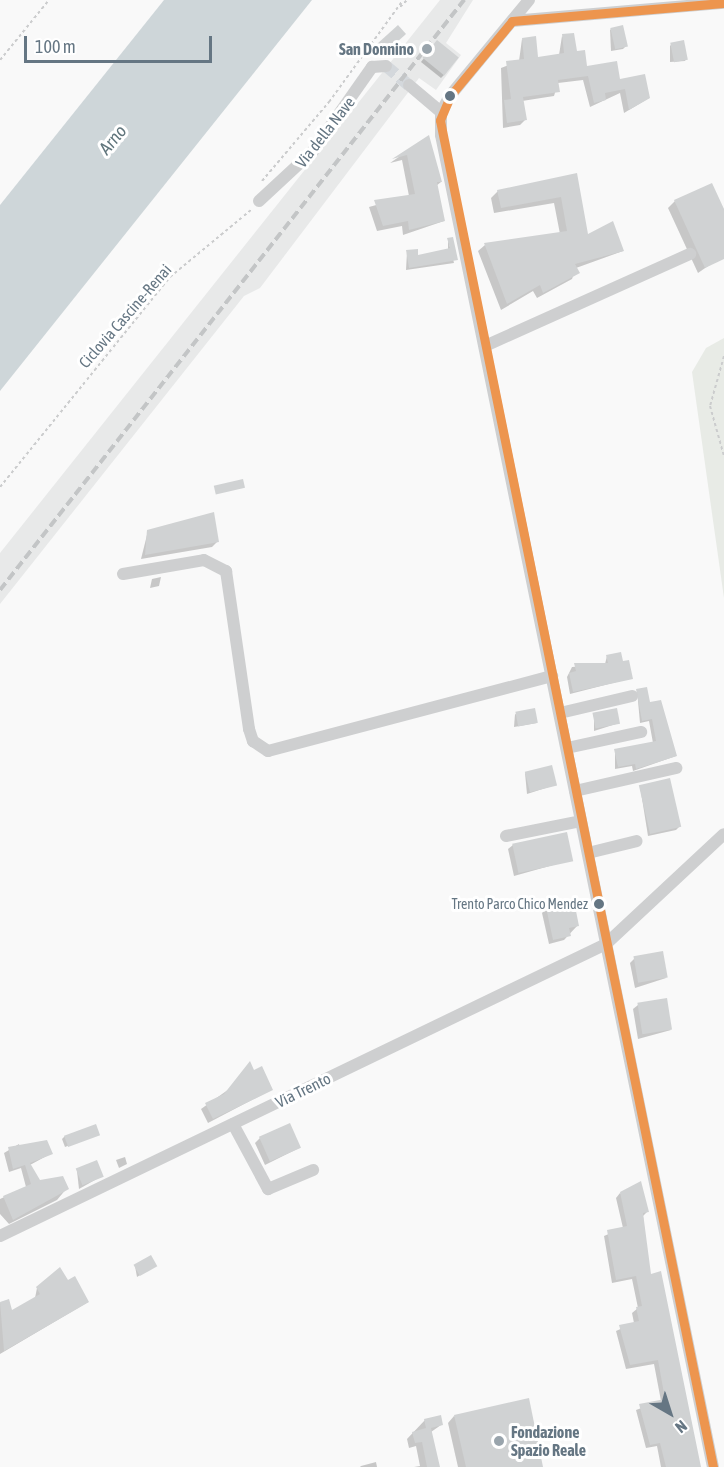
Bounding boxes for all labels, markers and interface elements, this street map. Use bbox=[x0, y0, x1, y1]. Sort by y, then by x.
scale bar bbox=[27, 24, 214, 62]
text: 100 m bbox=[35, 36, 76, 57]
place label: San Donnino bbox=[339, 39, 414, 59]
marker: San Donnino bbox=[418, 40, 436, 58]
unlabelled marker bbox=[444, 90, 456, 102]
street label: Via della Nave bbox=[291, 93, 359, 171]
water label: Arno bbox=[95, 121, 131, 159]
street label: Ciclovia Cascine-Renai bbox=[75, 260, 175, 372]
place label: Trento Parco Chico Mendez bbox=[452, 896, 588, 912]
marker: Trento Parco Chico Mendez bbox=[593, 898, 605, 910]
street label: Via Trento bbox=[272, 1068, 334, 1112]
north arrow bbox=[640, 1383, 700, 1443]
text: N bbox=[672, 1417, 691, 1437]
place label: Fondazione Spazio Reale bbox=[511, 1422, 586, 1460]
marker: Fondazione Spazio Reale bbox=[492, 1434, 506, 1448]

